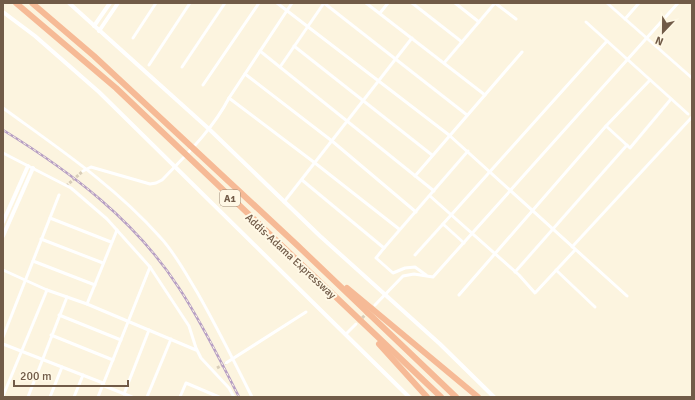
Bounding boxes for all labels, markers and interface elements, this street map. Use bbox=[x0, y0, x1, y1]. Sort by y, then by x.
north arrow bbox=[643, 12, 683, 52]
text: N bbox=[653, 33, 665, 48]
road number: A1 bbox=[220, 190, 240, 206]
street label: Addis-Adama Expressway bbox=[243, 211, 339, 302]
scale bar bbox=[14, 362, 128, 388]
text: 200 m bbox=[20, 369, 52, 384]

